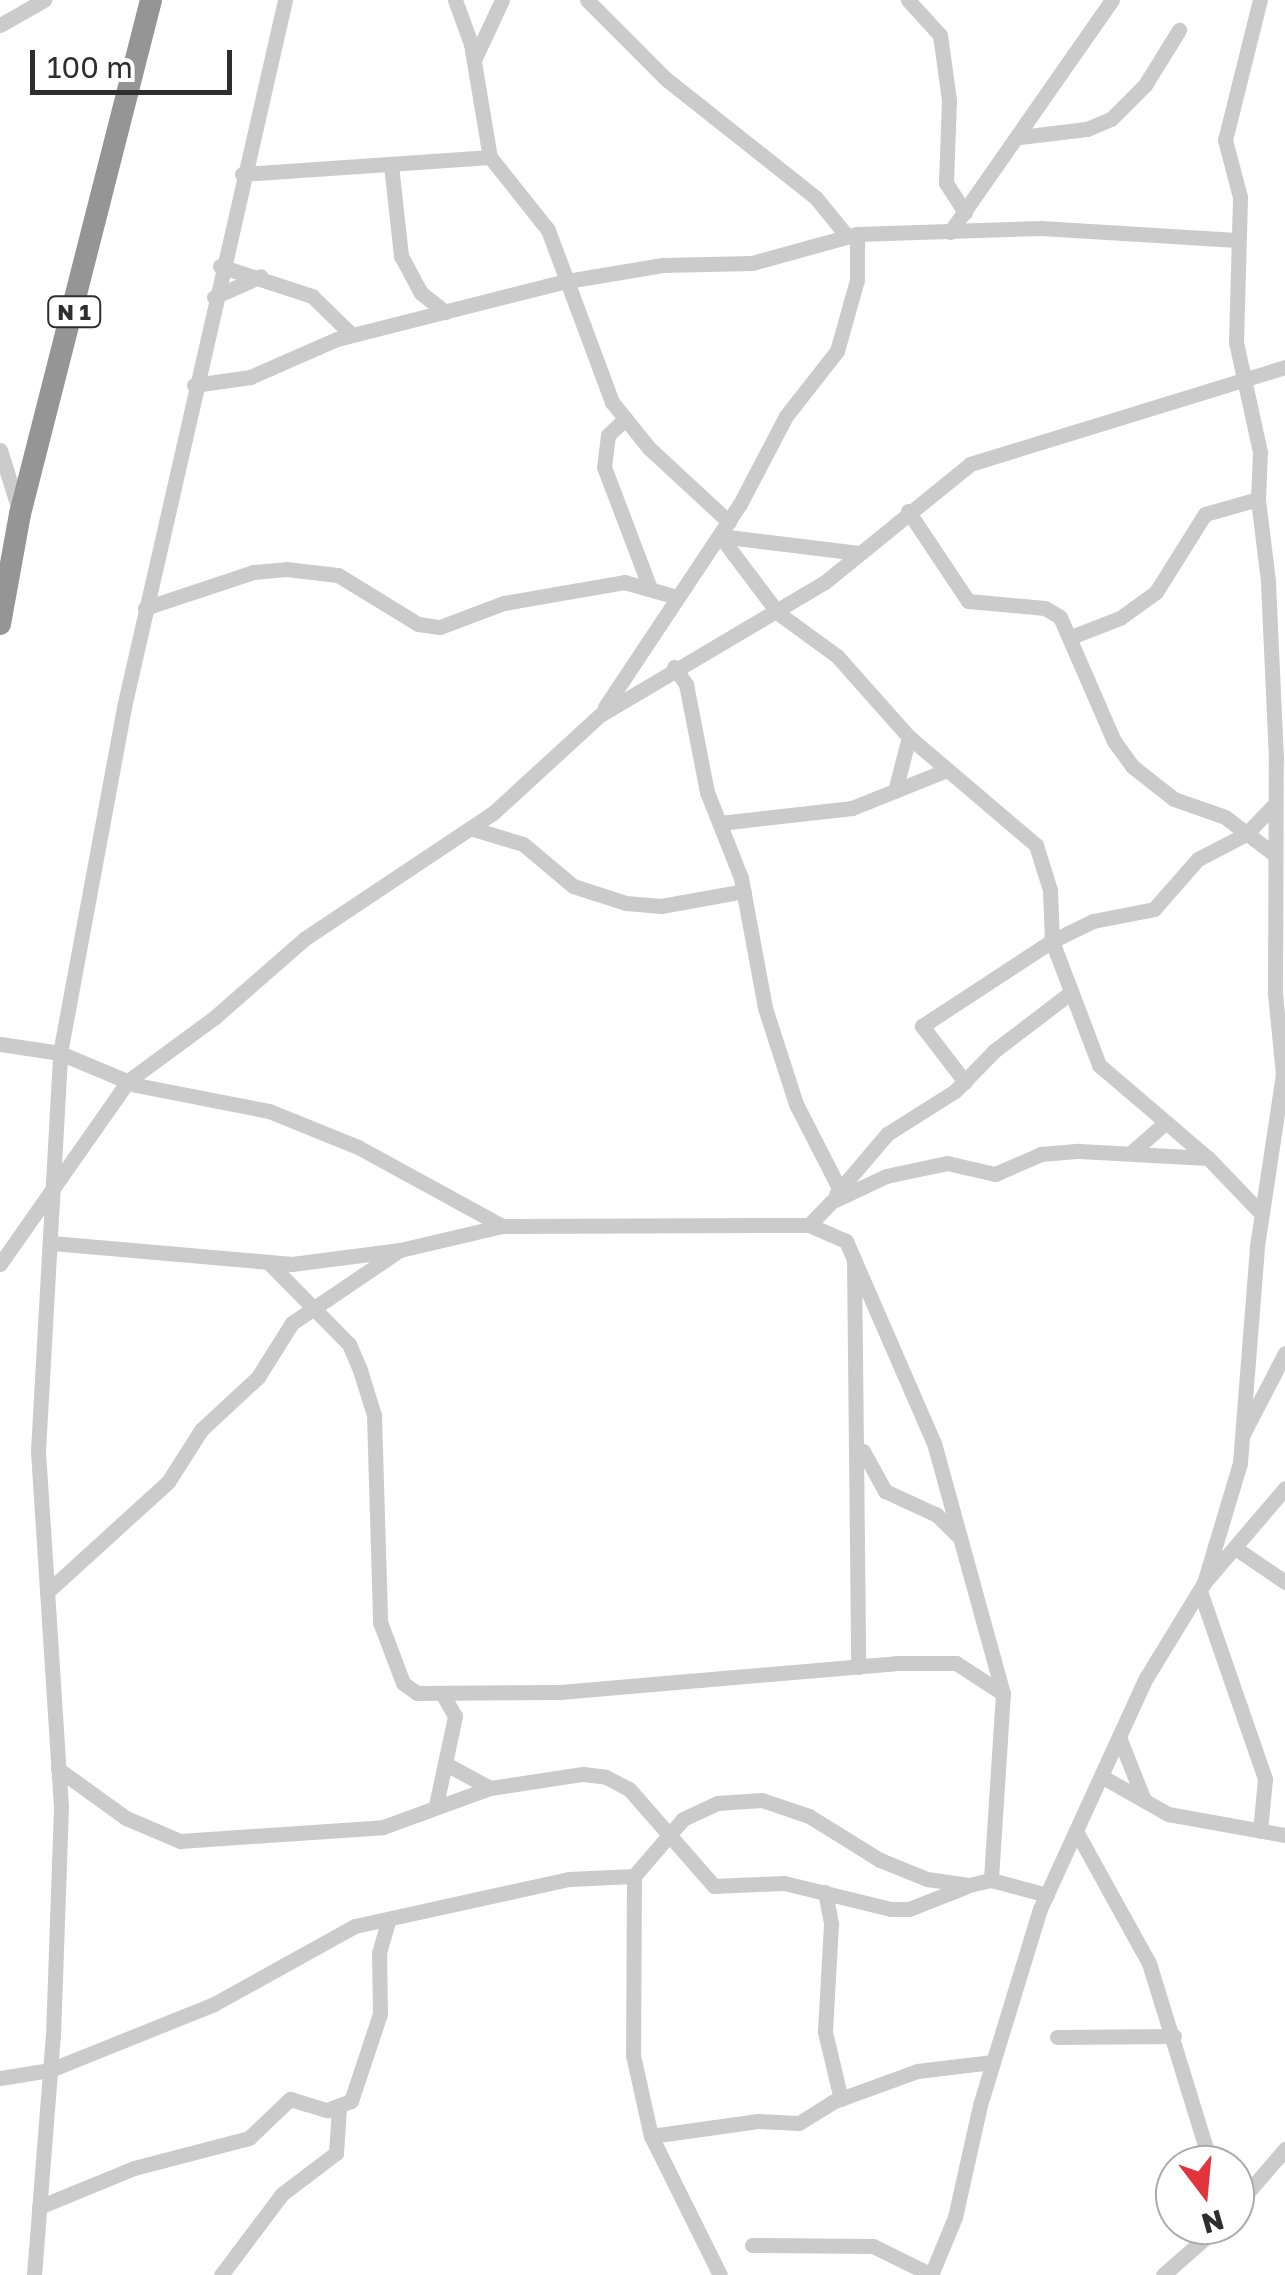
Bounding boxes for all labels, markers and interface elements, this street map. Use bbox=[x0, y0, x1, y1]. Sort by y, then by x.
scale bar bbox=[35, 30, 238, 92]
text: 100 m bbox=[47, 49, 133, 85]
road number: N 1 bbox=[46, 295, 102, 329]
north arrow bbox=[1155, 2145, 1255, 2245]
text: N bbox=[1198, 2204, 1228, 2241]

